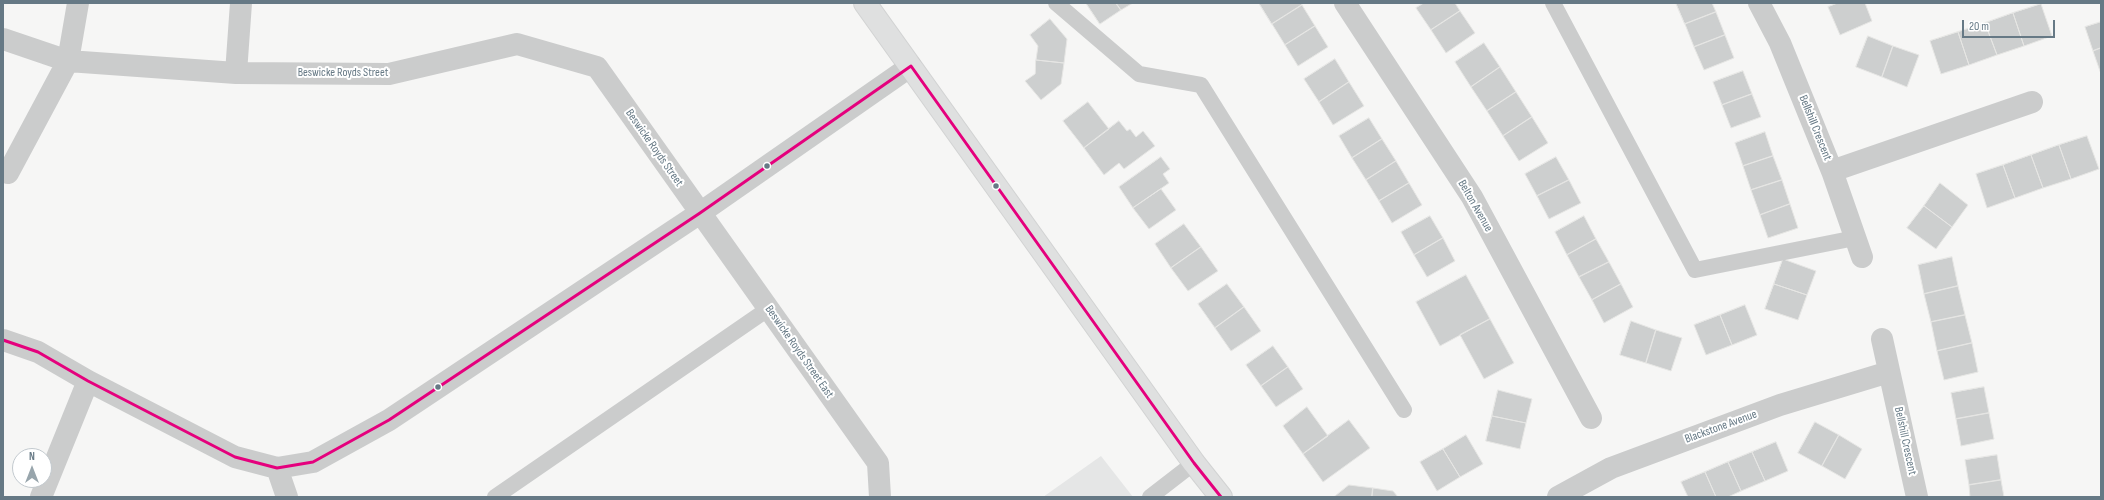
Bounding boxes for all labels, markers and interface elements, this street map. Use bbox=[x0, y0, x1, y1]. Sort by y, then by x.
scale bar bbox=[1964, 12, 2057, 38]
text: 20 m bbox=[1969, 19, 1989, 34]
street label: Beswicke Royds Street bbox=[298, 66, 388, 80]
street label: Bellshill Crescent bbox=[1795, 93, 1835, 163]
street label: Beswicke Royds Street bbox=[622, 107, 686, 189]
unlabelled marker bbox=[762, 161, 772, 171]
street label: Belton Avenue bbox=[1454, 178, 1496, 234]
unlabelled marker bbox=[991, 181, 1001, 191]
street label: Beswicke Royds Street East bbox=[762, 303, 836, 401]
unlabelled marker bbox=[433, 382, 443, 392]
street label: Bellshill Crescent bbox=[1891, 406, 1919, 476]
street label: Blackstone Avenue bbox=[1683, 407, 1759, 447]
north arrow bbox=[12, 448, 52, 488]
text: N bbox=[29, 450, 35, 463]

